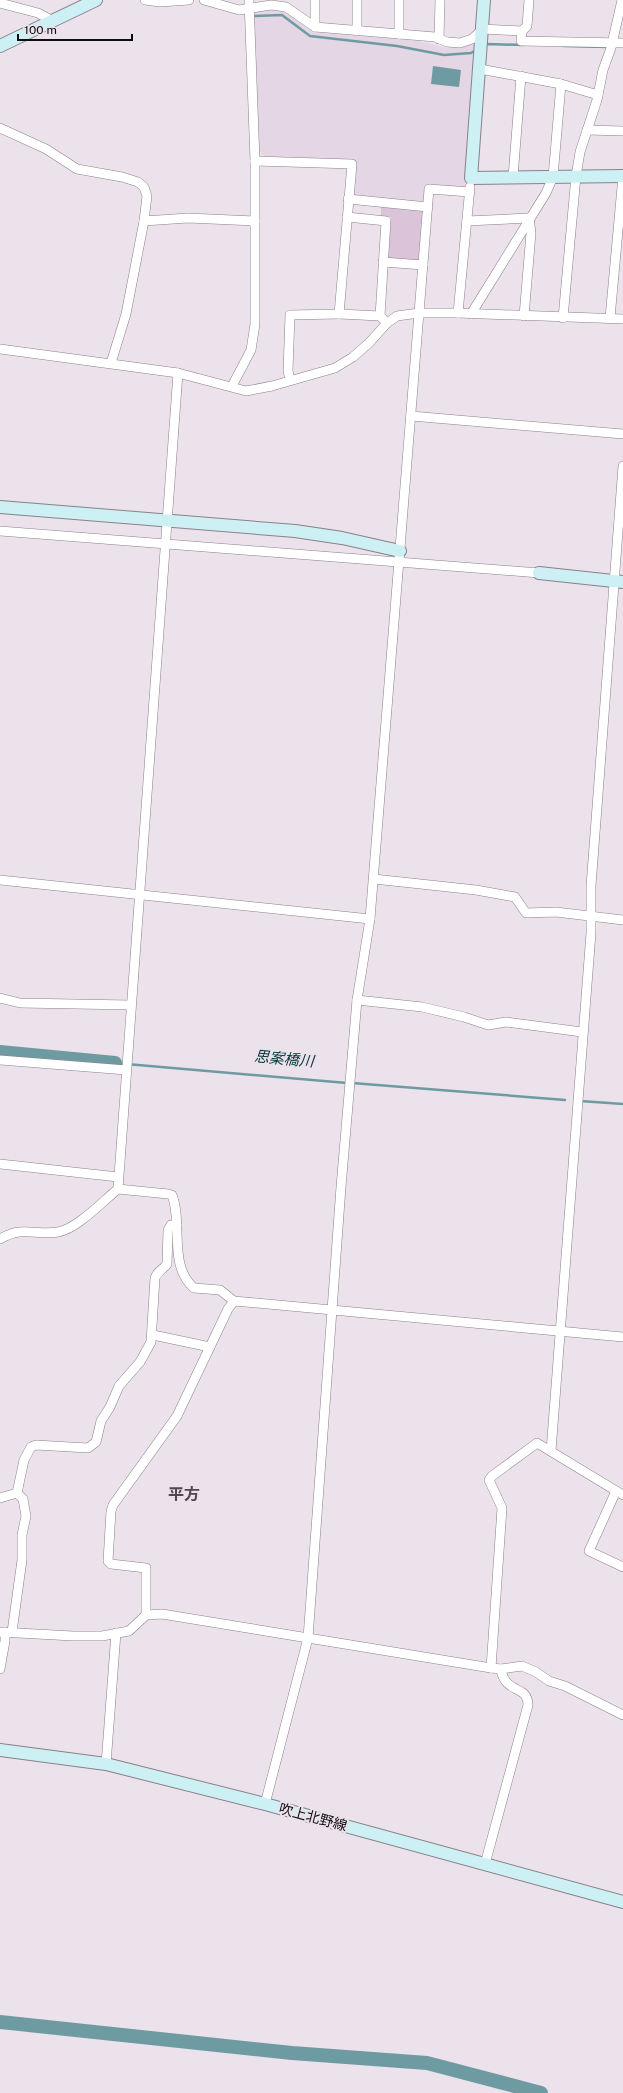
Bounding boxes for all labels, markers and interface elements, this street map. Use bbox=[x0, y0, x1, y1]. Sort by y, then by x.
scale bar bbox=[18, 16, 132, 42]
text: 100 m bbox=[24, 23, 57, 37]
water label: 思案橋川 bbox=[253, 1047, 317, 1070]
district label: 平方 bbox=[168, 1485, 200, 1504]
street label: 吹上北野線 bbox=[277, 1800, 349, 1834]

